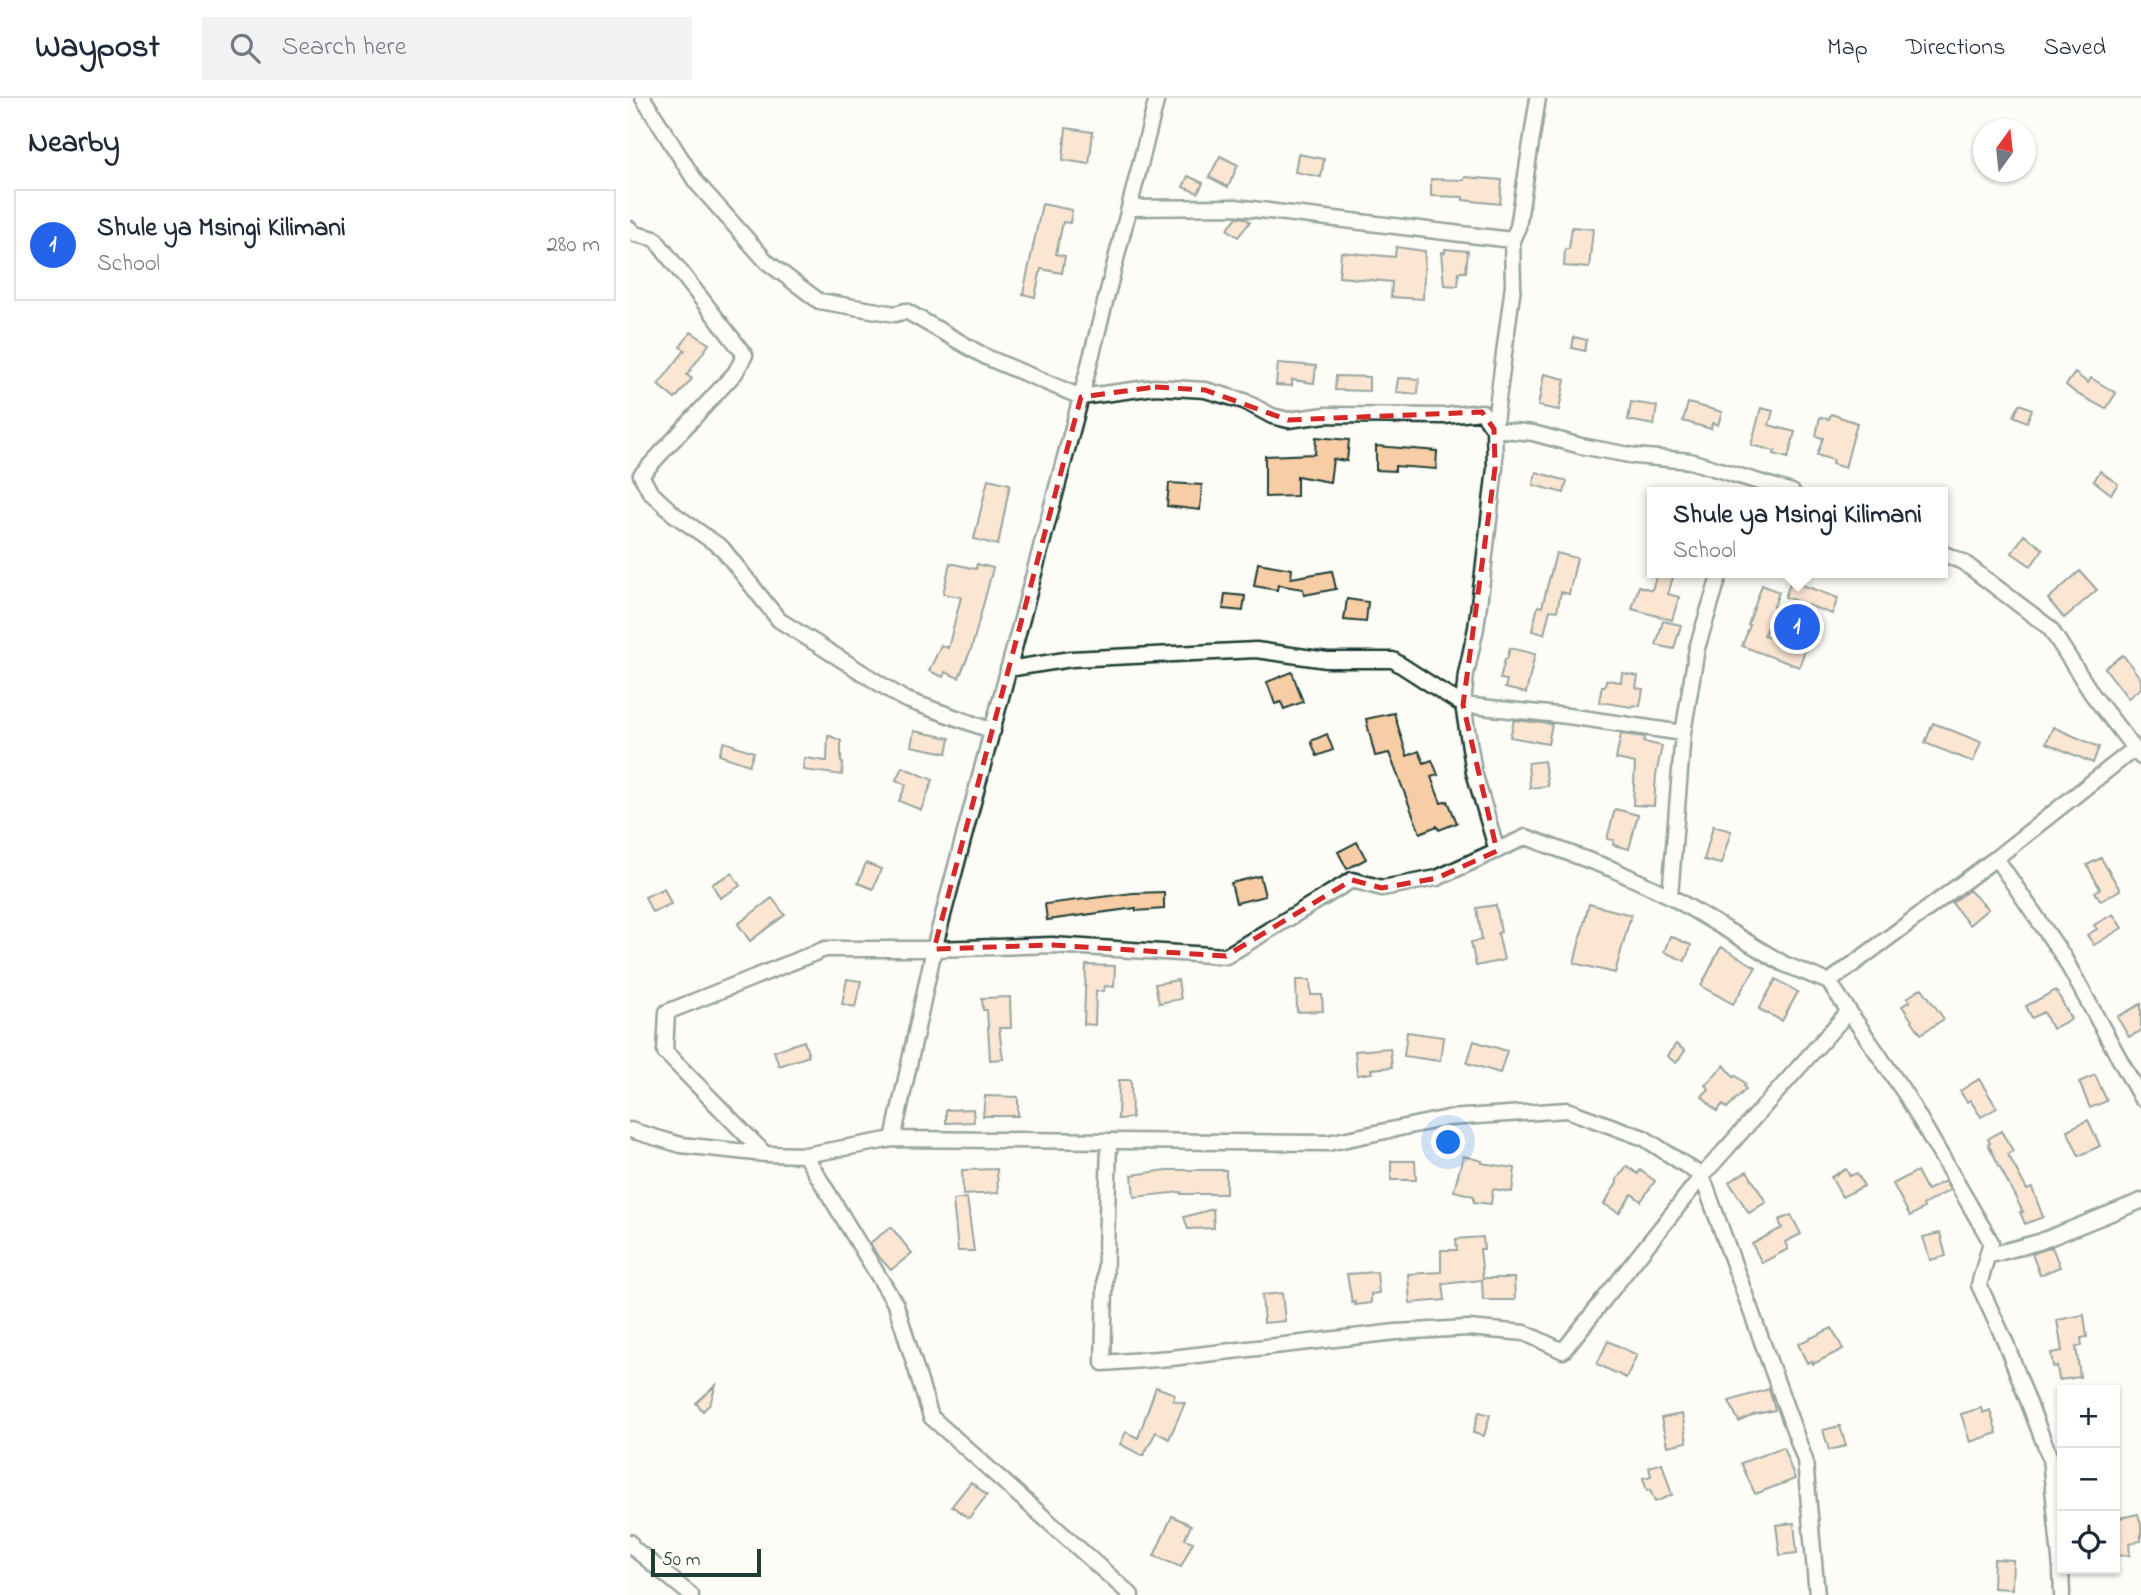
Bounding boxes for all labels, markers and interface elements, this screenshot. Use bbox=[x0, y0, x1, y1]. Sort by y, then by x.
search box bbox=[202, 17, 692, 80]
text: Waypost bbox=[35, 24, 160, 72]
icon: search bbox=[226, 29, 264, 67]
text: Search here bbox=[282, 29, 406, 67]
text: Map bbox=[1827, 31, 1868, 66]
text: Directions bbox=[1906, 31, 2005, 66]
text: Saved bbox=[2043, 31, 2106, 66]
north arrow bbox=[1973, 119, 2036, 182]
text: Nearby bbox=[28, 122, 120, 166]
text: Shule ya Msingi Kilimani bbox=[97, 210, 346, 248]
text: 1 bbox=[49, 229, 57, 262]
text: 280 m bbox=[546, 229, 600, 262]
text: School bbox=[97, 248, 160, 281]
popup bbox=[1647, 487, 1948, 578]
text: Shule ya Msingi Kilimani bbox=[1673, 497, 1922, 535]
text: School bbox=[1673, 535, 1736, 568]
pin: 1 bbox=[1774, 601, 1820, 653]
your location bbox=[1431, 1125, 1465, 1159]
map controls bbox=[2057, 1385, 2120, 1574]
button: + bbox=[2057, 1385, 2120, 1448]
button: − bbox=[2057, 1448, 2120, 1511]
button: locate bbox=[2057, 1511, 2120, 1574]
scale bar bbox=[651, 1546, 761, 1578]
text: 50 m bbox=[662, 1547, 701, 1574]

